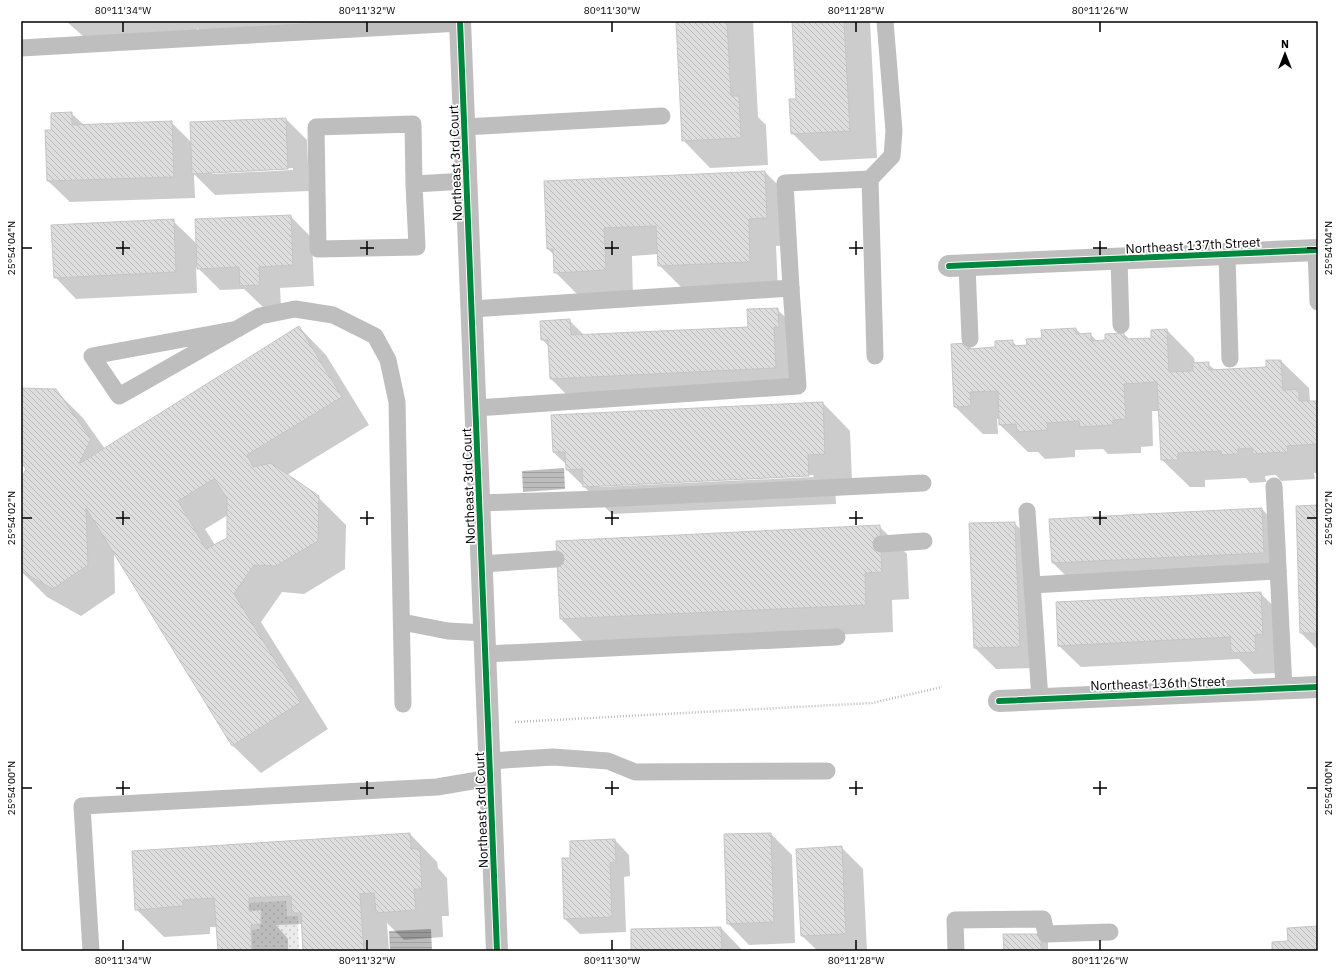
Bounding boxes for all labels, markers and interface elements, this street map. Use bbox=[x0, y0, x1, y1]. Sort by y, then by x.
text: 80°11'34"W bbox=[95, 4, 151, 17]
text: 80°11'32"W bbox=[339, 4, 395, 17]
text: 80°11'30"W bbox=[584, 4, 640, 17]
text: 80°11'28"W bbox=[828, 4, 884, 17]
text: 80°11'26"W bbox=[1072, 4, 1128, 17]
north arrow bbox=[1265, 34, 1305, 74]
text: N bbox=[1281, 37, 1289, 51]
street label: Northeast 3rd Court bbox=[445, 105, 466, 221]
text: 25°54'04"N bbox=[5, 221, 18, 275]
text: 25°54'04"N bbox=[1322, 221, 1335, 275]
street label: Northeast 137th Street bbox=[1125, 233, 1261, 258]
street label: Northeast 3rd Court bbox=[458, 428, 479, 544]
text: 25°54'02"N bbox=[5, 491, 18, 545]
text: 25°54'02"N bbox=[1322, 491, 1335, 545]
street label: Northeast 136th Street bbox=[1090, 673, 1226, 694]
street label: Northeast 3rd Court bbox=[471, 752, 492, 868]
text: 25°54'00"N bbox=[5, 761, 18, 815]
text: 25°54'00"N bbox=[1322, 761, 1335, 815]
text: 80°11'34"W bbox=[95, 954, 151, 967]
text: 80°11'32"W bbox=[339, 954, 395, 967]
text: 80°11'30"W bbox=[584, 954, 640, 967]
text: 80°11'28"W bbox=[828, 954, 884, 967]
text: 80°11'26"W bbox=[1072, 954, 1128, 967]

